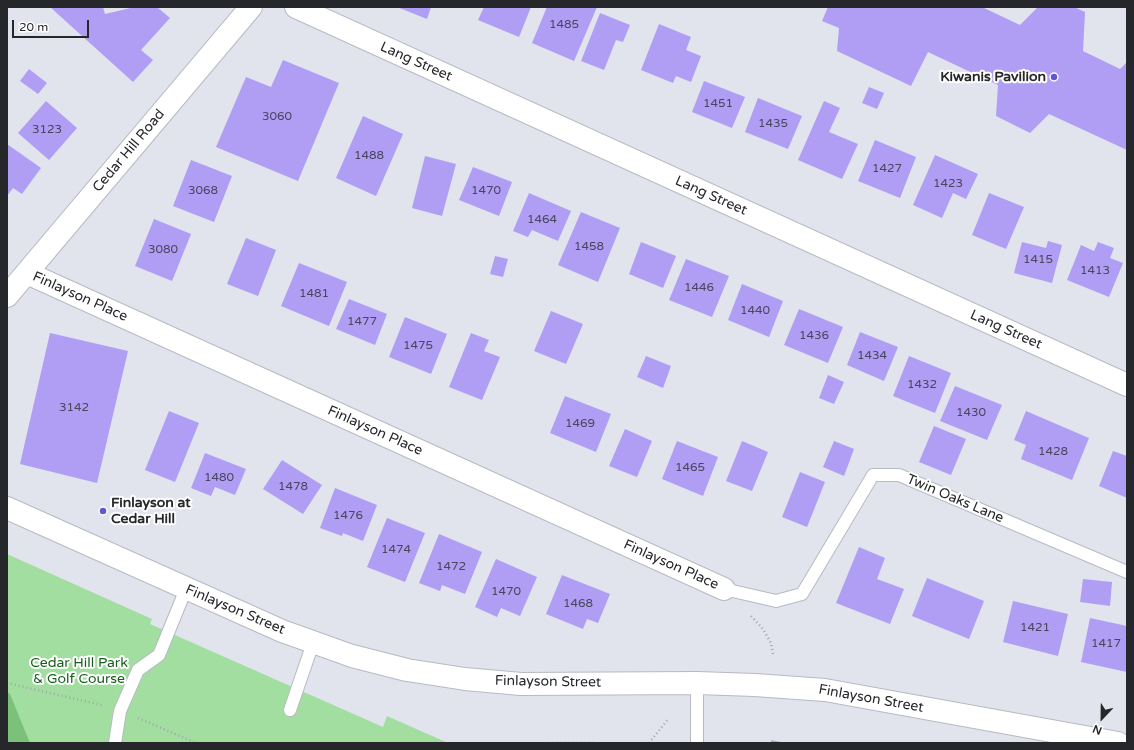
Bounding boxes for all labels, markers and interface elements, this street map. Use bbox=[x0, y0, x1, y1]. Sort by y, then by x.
scale bar bbox=[14, 12, 91, 38]
house number: 1485 bbox=[549, 18, 579, 32]
text: 20 m bbox=[19, 20, 48, 34]
street label: Lang Street bbox=[377, 39, 455, 85]
place label: Kiwanis Pavilion bbox=[940, 69, 1046, 85]
marker: Kiwanis Pavilion bbox=[1049, 72, 1059, 82]
house number: 1451 bbox=[703, 97, 733, 111]
street label: Cedar Hill Road bbox=[90, 106, 168, 196]
house number: 3060 bbox=[262, 110, 292, 124]
house number: 1435 bbox=[758, 117, 788, 131]
house number: 3123 bbox=[32, 123, 62, 137]
house number: 1488 bbox=[354, 149, 384, 163]
house number: 1427 bbox=[872, 162, 902, 176]
street label: Lang Street bbox=[672, 173, 750, 219]
house number: 1423 bbox=[933, 177, 963, 191]
house number: 3068 bbox=[188, 184, 218, 198]
house number: 1470 bbox=[471, 184, 501, 198]
house number: 1464 bbox=[527, 213, 557, 227]
house number: 1458 bbox=[574, 240, 604, 254]
house number: 3080 bbox=[148, 243, 178, 257]
house number: 1415 bbox=[1023, 253, 1053, 267]
house number: 1413 bbox=[1080, 264, 1110, 278]
street label: Finlayson Place bbox=[30, 268, 130, 326]
house number: 1446 bbox=[684, 281, 714, 295]
house number: 1481 bbox=[299, 287, 329, 301]
house number: 1440 bbox=[740, 304, 770, 318]
street label: Lang Street bbox=[967, 307, 1045, 353]
house number: 1477 bbox=[347, 315, 377, 329]
house number: 1436 bbox=[799, 329, 829, 343]
house number: 1475 bbox=[403, 339, 433, 353]
house number: 1434 bbox=[857, 349, 887, 363]
house number: 1432 bbox=[907, 378, 937, 392]
house number: 3142 bbox=[59, 401, 89, 415]
street label: Finlayson Place bbox=[325, 402, 425, 460]
house number: 1430 bbox=[956, 406, 986, 420]
house number: 1469 bbox=[565, 417, 595, 431]
house number: 1428 bbox=[1038, 445, 1068, 459]
house number: 1465 bbox=[675, 461, 705, 475]
house number: 1480 bbox=[204, 471, 234, 485]
street label: Twin Oaks Lane bbox=[904, 471, 1006, 527]
house number: 1478 bbox=[278, 480, 308, 494]
place label: Finlayson at Cedar Hill bbox=[111, 495, 191, 528]
marker: Finlayson at Cedar Hill bbox=[98, 506, 108, 516]
house number: 1476 bbox=[333, 509, 363, 523]
street label: Finlayson Place bbox=[621, 536, 721, 594]
house number: 1474 bbox=[381, 543, 411, 557]
house number: 1472 bbox=[436, 560, 466, 574]
street label: Finlayson Street bbox=[183, 581, 287, 639]
house number: 1470 bbox=[491, 585, 521, 599]
house number: 1468 bbox=[563, 597, 593, 611]
house number: 1421 bbox=[1020, 621, 1050, 635]
house number: 1417 bbox=[1091, 637, 1121, 651]
park label: Cedar Hill Park & Golf Course bbox=[30, 655, 128, 688]
street label: Finlayson Street bbox=[495, 673, 601, 691]
street label: Finlayson Street bbox=[817, 681, 925, 717]
north arrow bbox=[1082, 698, 1122, 738]
text: N bbox=[1091, 722, 1104, 737]

